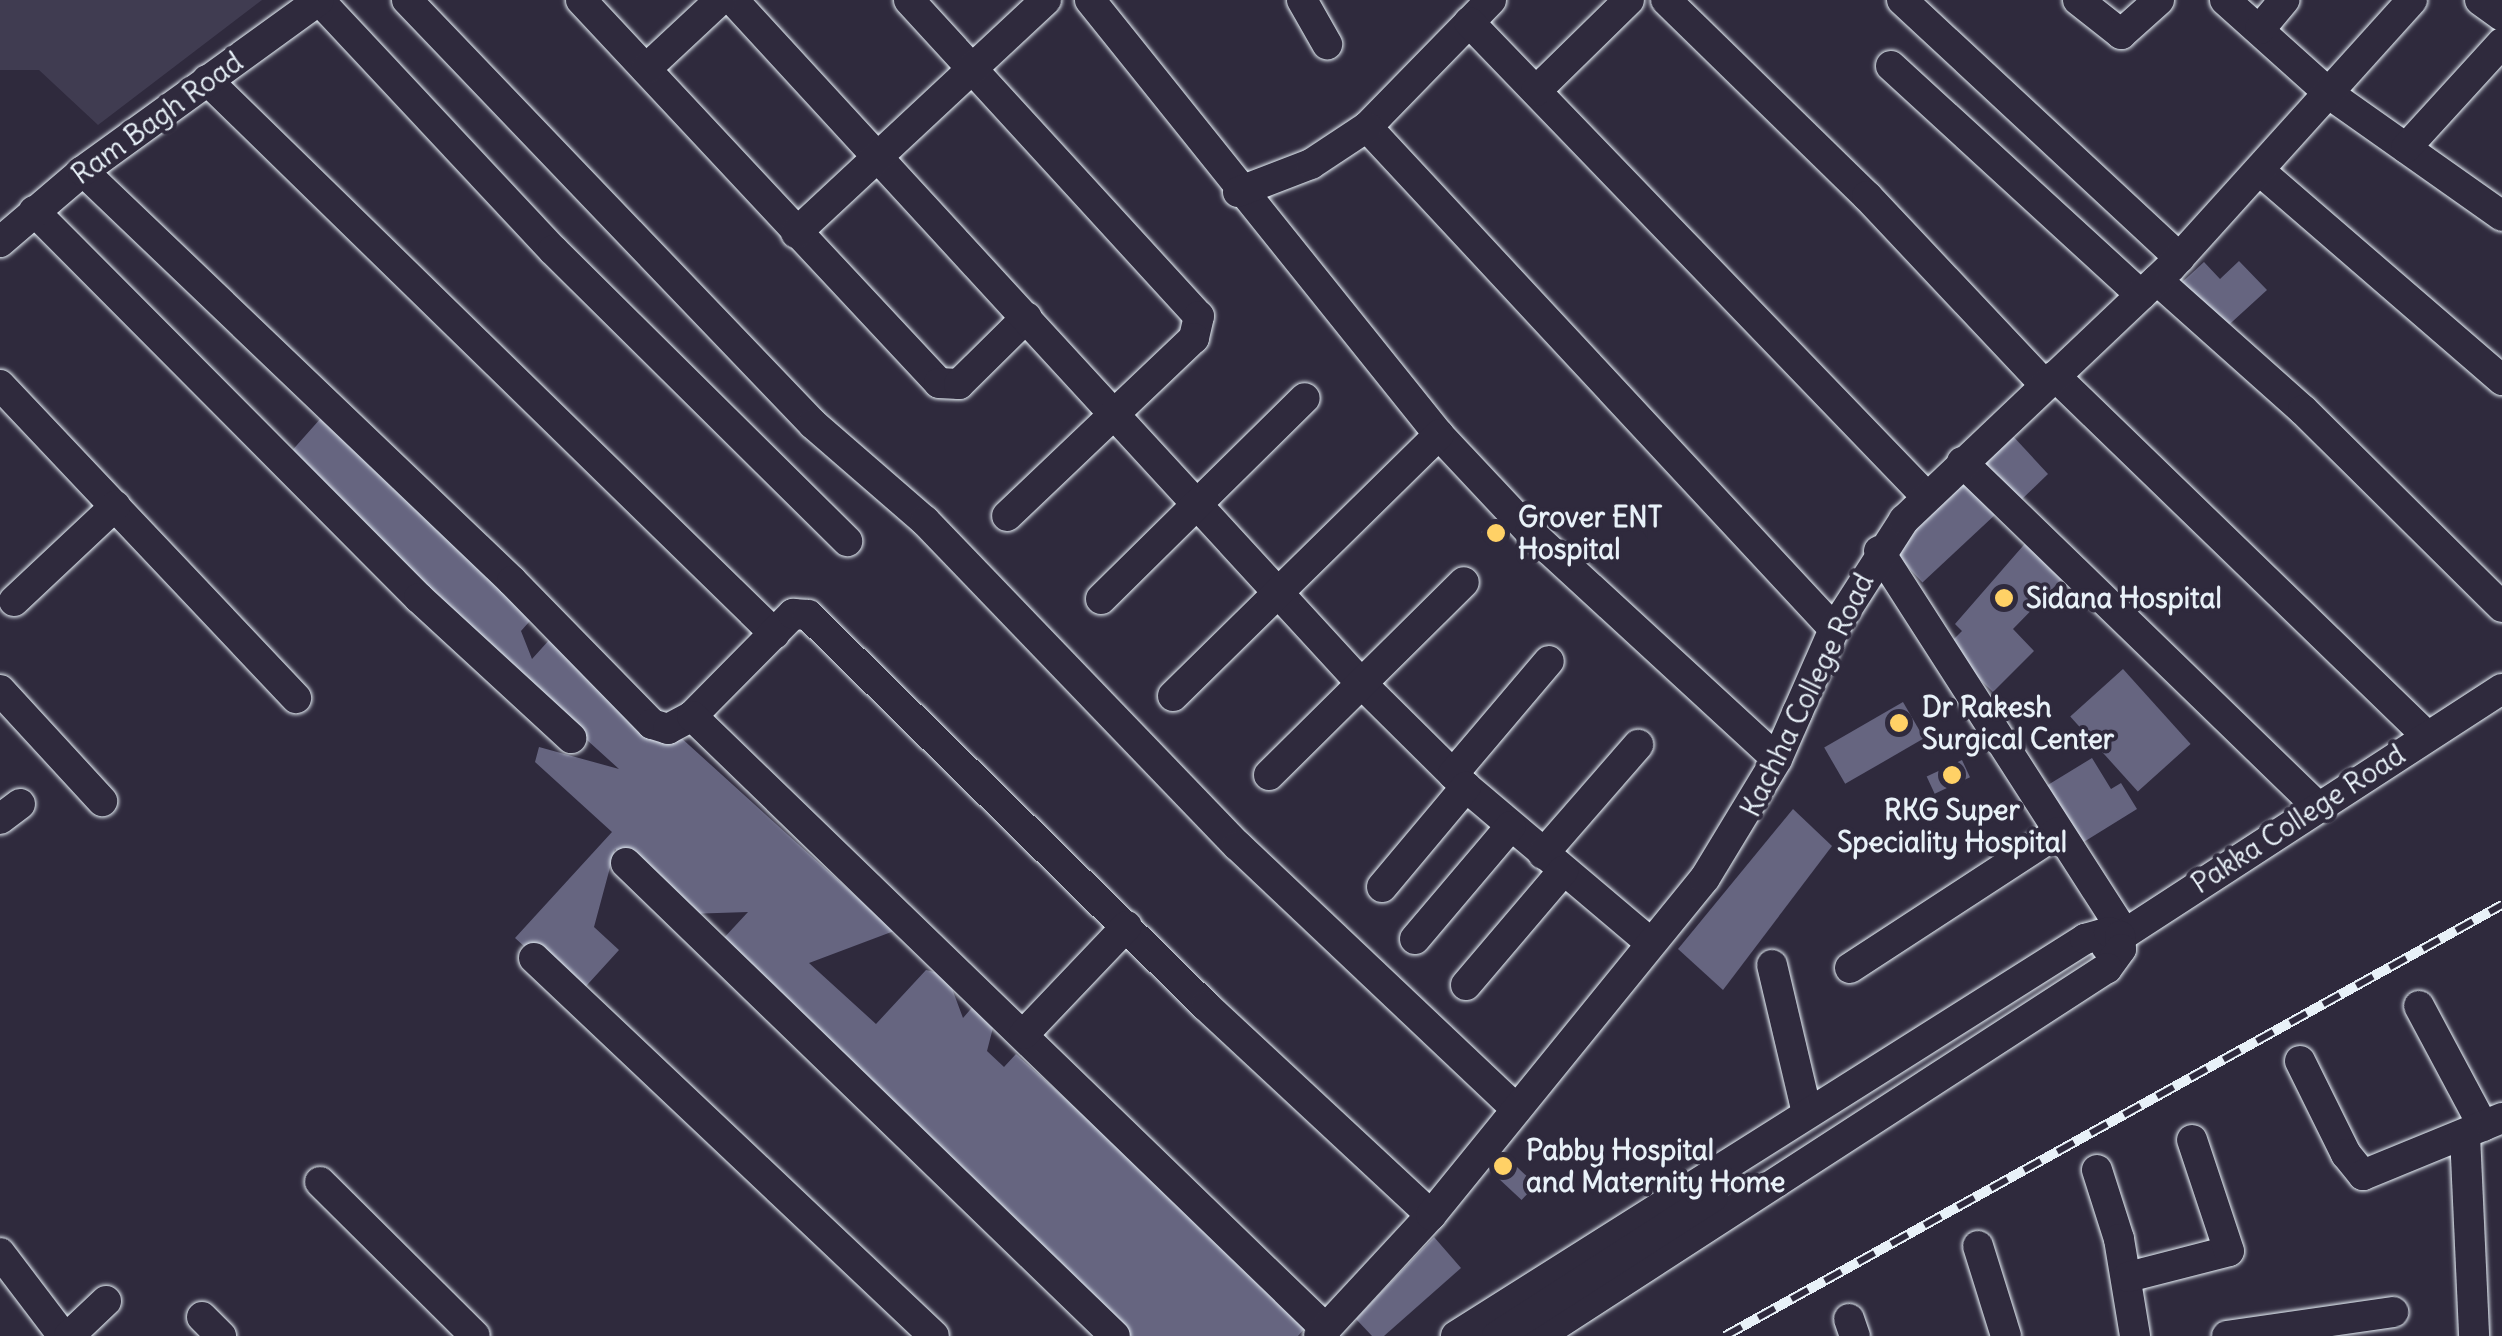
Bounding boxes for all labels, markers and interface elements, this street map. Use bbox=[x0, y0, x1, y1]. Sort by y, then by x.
street label: Ram Bagh Road bbox=[65, 45, 249, 191]
place label: Grover ENT Hospital bbox=[1518, 500, 1662, 566]
marker: Grover ENT Hospital bbox=[1483, 520, 1509, 546]
street label: Kachha College Road bbox=[1733, 568, 1881, 822]
place label: Sidana Hospital bbox=[2026, 581, 2222, 615]
marker: Sidana Hospital bbox=[1991, 585, 2017, 611]
place label: Dr Rakesh Surgical Center bbox=[1922, 690, 2114, 756]
marker: Dr Rakesh Surgical Center bbox=[1886, 710, 1912, 736]
street label: Pakka College Road bbox=[2185, 737, 2411, 901]
marker: RKG Super Speciality Hospital bbox=[1939, 762, 1965, 788]
place label: RKG Super Speciality Hospital bbox=[1837, 793, 2067, 859]
place label: Pabby Hospital and Maternity Home bbox=[1526, 1133, 1785, 1199]
marker: Pabby Hospital and Maternity Home bbox=[1490, 1153, 1516, 1179]

